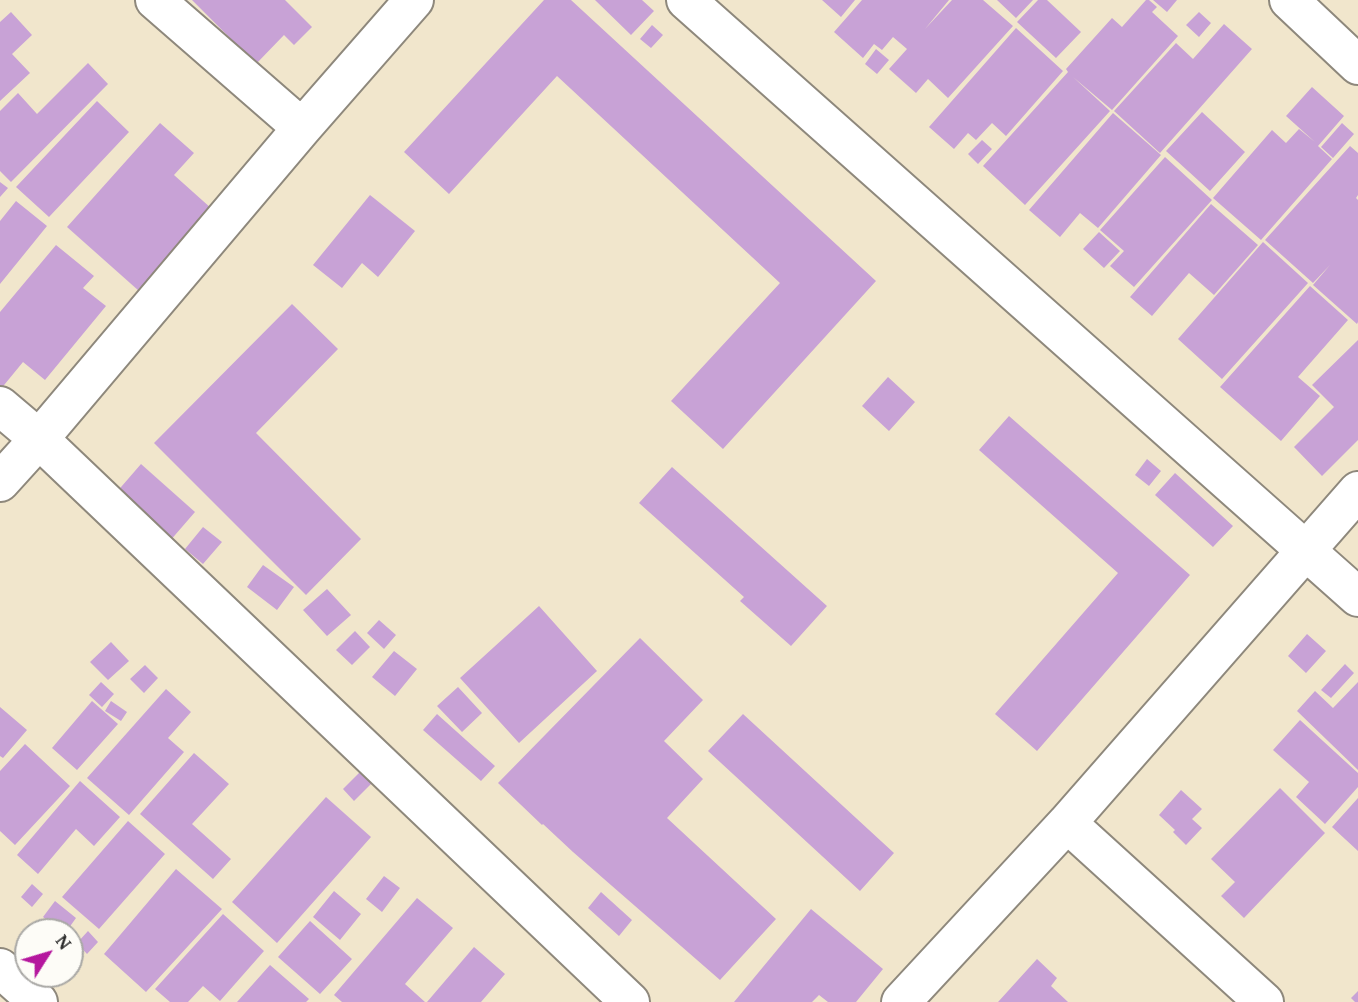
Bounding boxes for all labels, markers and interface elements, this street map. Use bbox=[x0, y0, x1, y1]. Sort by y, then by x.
north arrow bbox=[14, 918, 84, 988]
text: N bbox=[49, 928, 79, 955]

